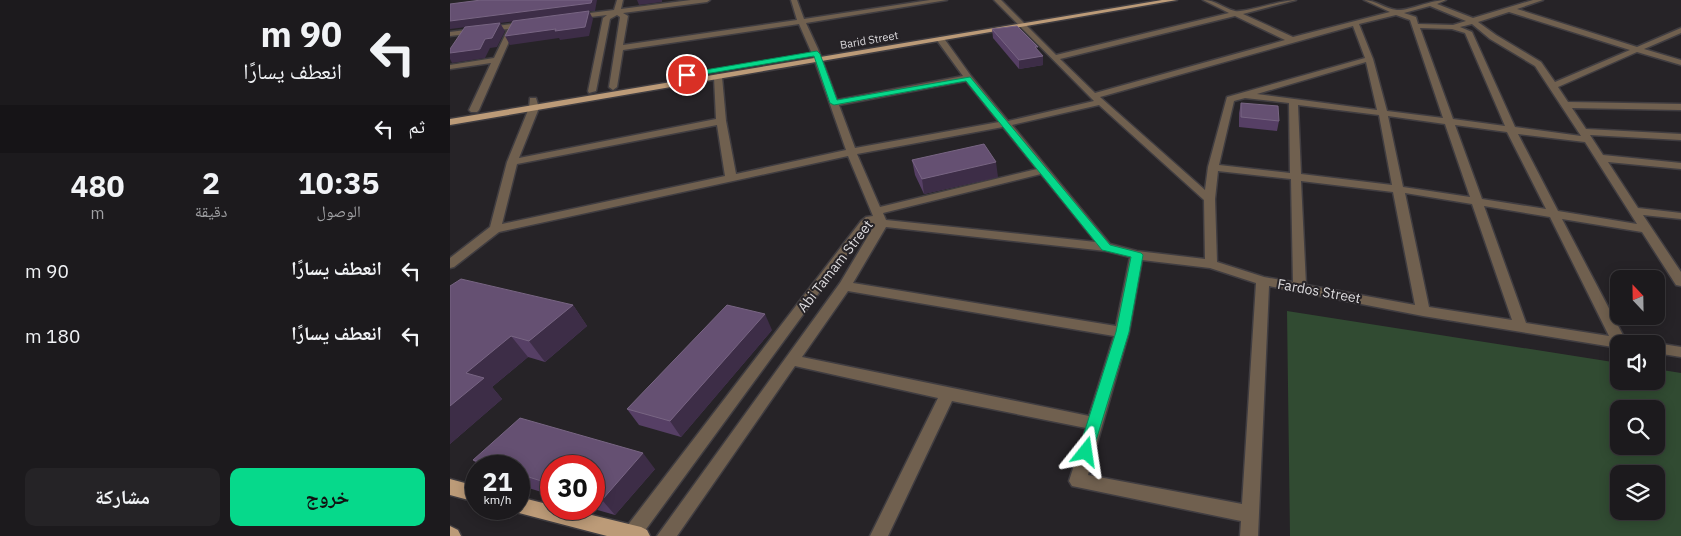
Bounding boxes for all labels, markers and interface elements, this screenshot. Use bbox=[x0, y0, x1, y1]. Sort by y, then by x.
text: 90 m bbox=[260, 11, 342, 57]
icon: left bbox=[360, 20, 425, 85]
street label: Barid Street bbox=[839, 28, 899, 52]
pin bbox=[666, 54, 708, 96]
text: انعطف يسارًا bbox=[243, 56, 342, 85]
icon: arrive bbox=[673, 61, 701, 89]
text: ثم bbox=[408, 114, 425, 138]
icon: left bbox=[370, 115, 398, 143]
text: 2 bbox=[202, 163, 220, 202]
text: 10:35 bbox=[298, 163, 380, 202]
text: 480 bbox=[70, 166, 124, 205]
text: دقيقة bbox=[195, 201, 227, 221]
text: الوصول bbox=[317, 201, 361, 221]
text: m bbox=[90, 203, 104, 223]
street label: Abi Tamam Street bbox=[793, 216, 877, 316]
text: انعطف يسارًا bbox=[291, 256, 382, 280]
icon: left bbox=[397, 257, 425, 285]
text: 90 m bbox=[25, 259, 69, 283]
north arrow bbox=[1610, 270, 1665, 325]
map controls bbox=[1610, 270, 1665, 520]
street label: Fardos Street bbox=[1276, 275, 1362, 307]
text: انعطف يسارًا bbox=[291, 321, 382, 345]
icon: left bbox=[397, 322, 425, 350]
text: 180 m bbox=[25, 324, 80, 348]
button: sound bbox=[1610, 335, 1665, 390]
button: search bbox=[1610, 400, 1665, 455]
position arrow bbox=[1059, 425, 1111, 477]
speed limit sign: 30 bbox=[540, 455, 605, 520]
text: 21 bbox=[482, 465, 513, 498]
button: layers bbox=[1610, 465, 1665, 520]
button: مشاركة bbox=[25, 468, 220, 526]
button: خروج bbox=[230, 468, 425, 526]
text: km/h bbox=[483, 492, 512, 507]

